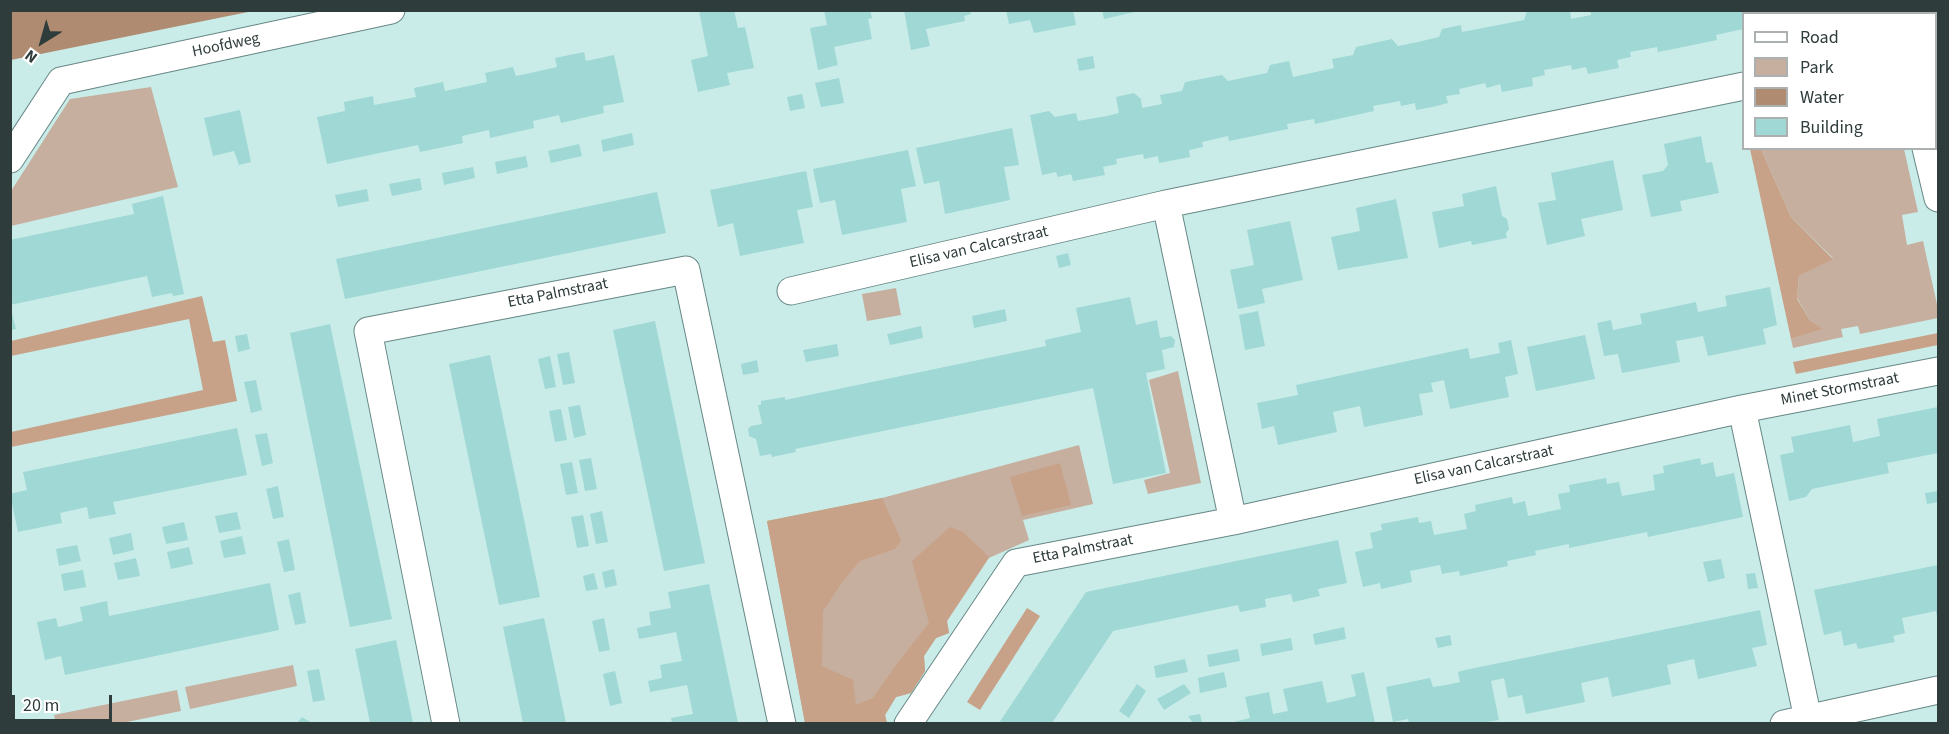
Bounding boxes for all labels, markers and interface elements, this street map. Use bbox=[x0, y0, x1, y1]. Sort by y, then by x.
north arrow bbox=[12, 12, 72, 72]
legend bbox=[1742, 12, 1937, 150]
text: Road bbox=[1800, 25, 1839, 50]
street label: Hoofdweg bbox=[191, 29, 261, 63]
text: N bbox=[20, 44, 42, 68]
text: Park bbox=[1800, 55, 1834, 80]
text: Water bbox=[1800, 85, 1844, 110]
text: Building bbox=[1800, 115, 1863, 140]
street label: Elisa van Calcarstraat bbox=[908, 223, 1050, 273]
street label: Etta Palmstraat bbox=[506, 275, 610, 313]
street label: Minet Stormstraat bbox=[1779, 369, 1901, 411]
street label: Elisa van Calcarstraat bbox=[1413, 442, 1555, 490]
street label: Etta Palmstraat bbox=[1031, 531, 1135, 569]
scale bar bbox=[15, 683, 116, 721]
text: 20 m bbox=[23, 693, 59, 718]

